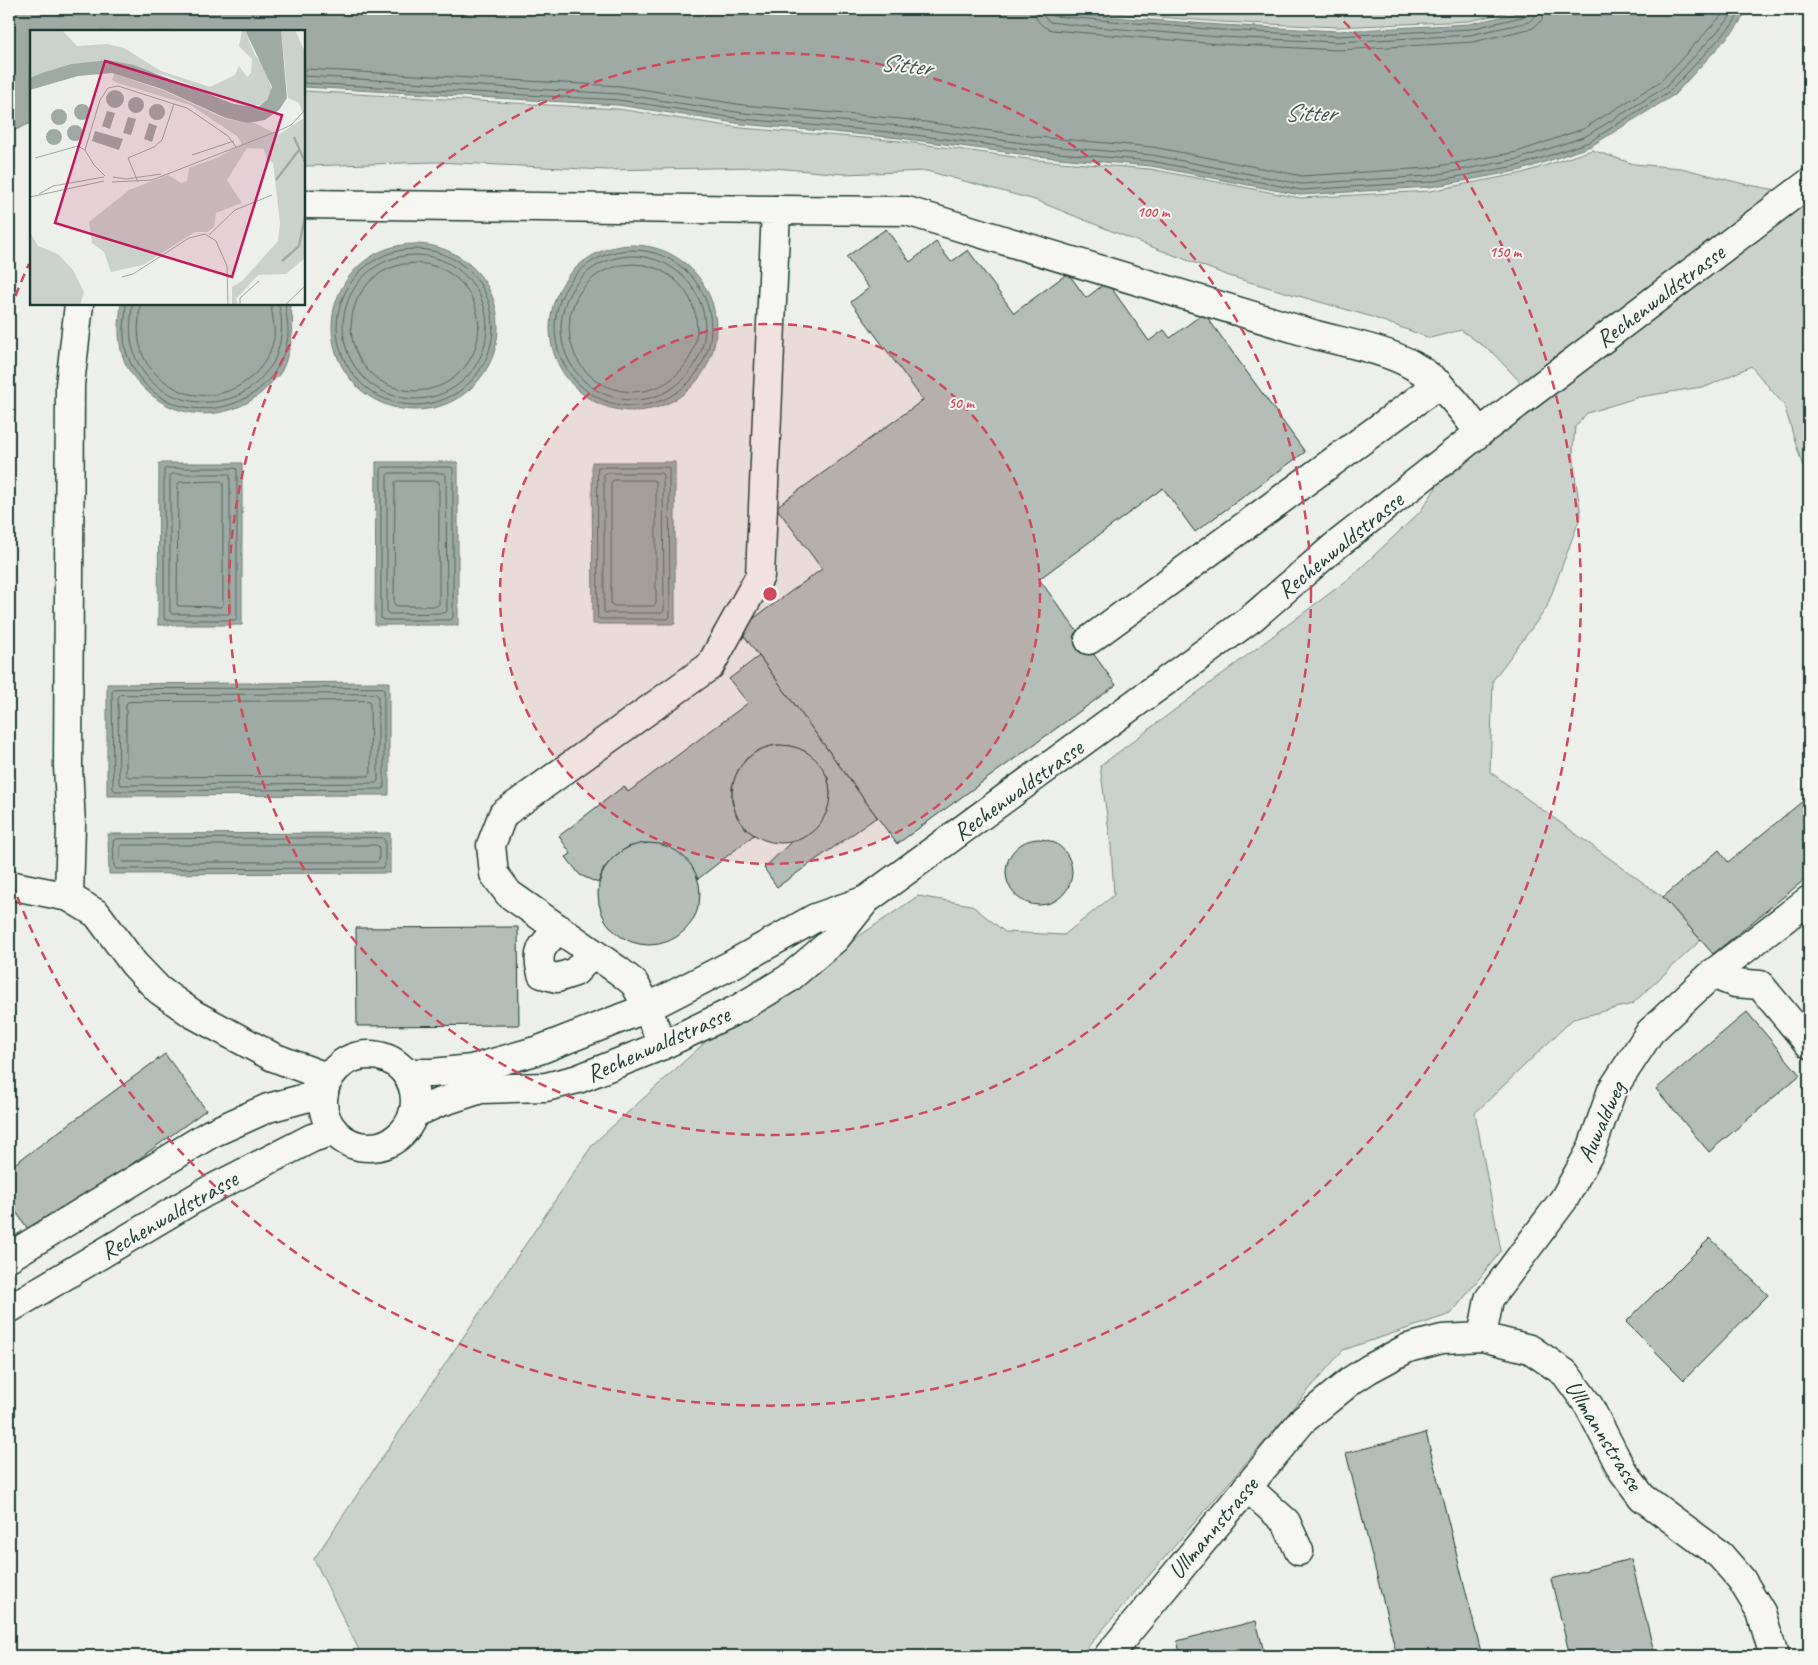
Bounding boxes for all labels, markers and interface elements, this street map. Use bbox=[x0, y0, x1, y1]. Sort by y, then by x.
inset map bbox=[30, 30, 305, 305]
water label: Sitter bbox=[879, 46, 937, 84]
water label: Sitter bbox=[1284, 97, 1339, 129]
text: 100 m bbox=[1137, 203, 1171, 222]
street label: Rechenwaldstrasse bbox=[1590, 236, 1732, 354]
text: 150 m bbox=[1489, 243, 1523, 262]
text: 50 m bbox=[948, 394, 975, 413]
street label: Rechenwaldstrasse bbox=[1271, 484, 1411, 605]
centre of rings bbox=[761, 585, 779, 603]
street label: Rechenwaldstrasse bbox=[947, 731, 1091, 847]
street label: Rechenwaldstrasse bbox=[582, 998, 736, 1089]
street label: Auwaldweg bbox=[1570, 1075, 1633, 1167]
street label: Rechenwaldstrasse bbox=[95, 1163, 245, 1266]
street label: Ullmannstrasse bbox=[1558, 1374, 1651, 1498]
street label: Ullmannstrasse bbox=[1161, 1469, 1266, 1585]

